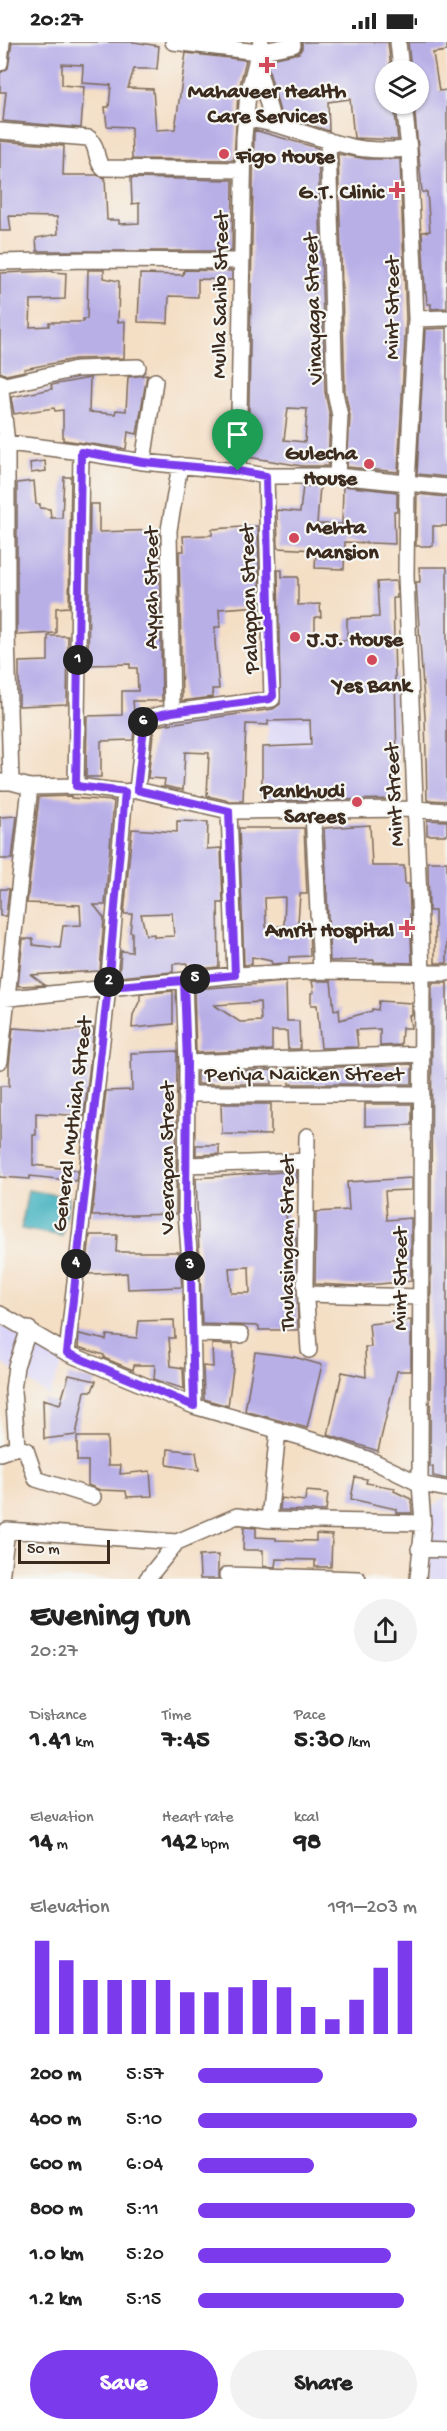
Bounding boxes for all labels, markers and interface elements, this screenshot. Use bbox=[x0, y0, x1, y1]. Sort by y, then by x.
text: 20:27 bbox=[30, 8, 82, 34]
marker: Mahaveer Health Care Services bbox=[258, 56, 276, 74]
map controls bbox=[375, 60, 429, 114]
button: layers bbox=[375, 60, 429, 114]
place label: Mahaveer Health Care Services bbox=[188, 80, 347, 131]
place label: Figo House bbox=[235, 145, 336, 171]
marker: Figo House bbox=[217, 147, 231, 161]
place label: G.T. Clinic bbox=[298, 181, 386, 207]
marker: G.T. Clinic bbox=[388, 181, 406, 199]
street label: Mulla Sahib Street bbox=[208, 209, 236, 379]
street label: Vinayaga Street bbox=[299, 231, 331, 386]
street label: Mint Street bbox=[381, 254, 407, 360]
pin bbox=[212, 409, 263, 471]
icon: arrive bbox=[221, 418, 254, 451]
place label: Gulecha House bbox=[285, 442, 359, 493]
marker: Gulecha House bbox=[362, 457, 376, 471]
place label: Mehta Mansion bbox=[306, 516, 379, 567]
street label: Palappan Street bbox=[235, 522, 267, 675]
street label: Ayyah Street bbox=[140, 525, 166, 649]
marker: Mehta Mansion bbox=[287, 531, 301, 545]
place label: J.J. House bbox=[306, 628, 404, 654]
marker: J.J. House bbox=[288, 630, 302, 644]
pin: 1 bbox=[63, 645, 93, 675]
text: 1 bbox=[75, 650, 81, 669]
marker: Yes Bank bbox=[365, 653, 379, 667]
place label: Yes Bank bbox=[330, 674, 413, 700]
pin: 6 bbox=[128, 707, 158, 737]
text: 6 bbox=[139, 712, 147, 731]
street label: Mint Street bbox=[380, 740, 412, 847]
place label: Pankhudi Sarees bbox=[260, 780, 347, 831]
marker: Pankhudi Sarees bbox=[350, 795, 364, 809]
place label: Amrit Hospital bbox=[264, 919, 394, 945]
marker: Amrit Hospital bbox=[398, 919, 416, 937]
pin: 5 bbox=[180, 964, 210, 994]
pin: 2 bbox=[94, 967, 124, 997]
text: 5 bbox=[191, 969, 199, 988]
text: 2 bbox=[105, 972, 113, 991]
street label: General Muthiah Street bbox=[48, 1014, 100, 1233]
street label: Periya Naicken Street bbox=[204, 1063, 405, 1089]
street label: Veerapan Street bbox=[156, 1080, 182, 1235]
street label: Thulasingam Street bbox=[276, 1153, 302, 1333]
street label: Mint Street bbox=[389, 1225, 415, 1331]
pin: 4 bbox=[61, 1249, 91, 1279]
pin: 3 bbox=[175, 1251, 205, 1281]
text: 4 bbox=[72, 1254, 80, 1273]
text: 3 bbox=[186, 1256, 194, 1275]
scale bar bbox=[18, 1537, 110, 1564]
text: 50 m bbox=[27, 1541, 60, 1560]
text: Evening run bbox=[30, 1599, 190, 1637]
button: share bbox=[354, 1599, 417, 1662]
text: 20:27 bbox=[30, 1641, 78, 1664]
text: Distance bbox=[30, 1707, 87, 1726]
text: Time bbox=[162, 1707, 191, 1726]
text: Pace bbox=[294, 1707, 325, 1726]
text: 1.41 bbox=[30, 1726, 71, 1757]
text: 7:45 bbox=[162, 1726, 210, 1757]
text: 5:30 bbox=[294, 1726, 344, 1757]
text: km bbox=[71, 1734, 94, 1753]
text: /km bbox=[344, 1734, 370, 1753]
text: Elevation bbox=[30, 1809, 94, 1828]
text: Heart rate bbox=[162, 1809, 234, 1828]
text: kcal bbox=[294, 1809, 319, 1828]
text: 14 bbox=[30, 1828, 53, 1859]
text: 142 bbox=[162, 1828, 198, 1859]
text: 98 bbox=[294, 1828, 321, 1859]
text: m bbox=[53, 1836, 68, 1855]
text: bpm bbox=[198, 1836, 229, 1855]
text: Elevation bbox=[30, 1897, 110, 1920]
text: 191–203 m bbox=[328, 1897, 417, 1920]
text: 200 m bbox=[30, 2064, 81, 2087]
text: 5:57 bbox=[126, 2064, 164, 2087]
text: 400 m bbox=[30, 2109, 81, 2132]
text: 5:10 bbox=[126, 2109, 162, 2132]
text: 600 m bbox=[30, 2154, 82, 2177]
text: 6:04 bbox=[126, 2154, 163, 2177]
text: 800 m bbox=[30, 2199, 83, 2222]
text: 5:11 bbox=[126, 2199, 159, 2222]
text: 1.0 km bbox=[30, 2244, 84, 2267]
text: 5:20 bbox=[126, 2244, 164, 2267]
text: 1.2 km bbox=[30, 2289, 82, 2312]
text: 5:15 bbox=[126, 2289, 161, 2312]
button: Save bbox=[30, 2350, 218, 2419]
button: Share bbox=[230, 2350, 417, 2419]

